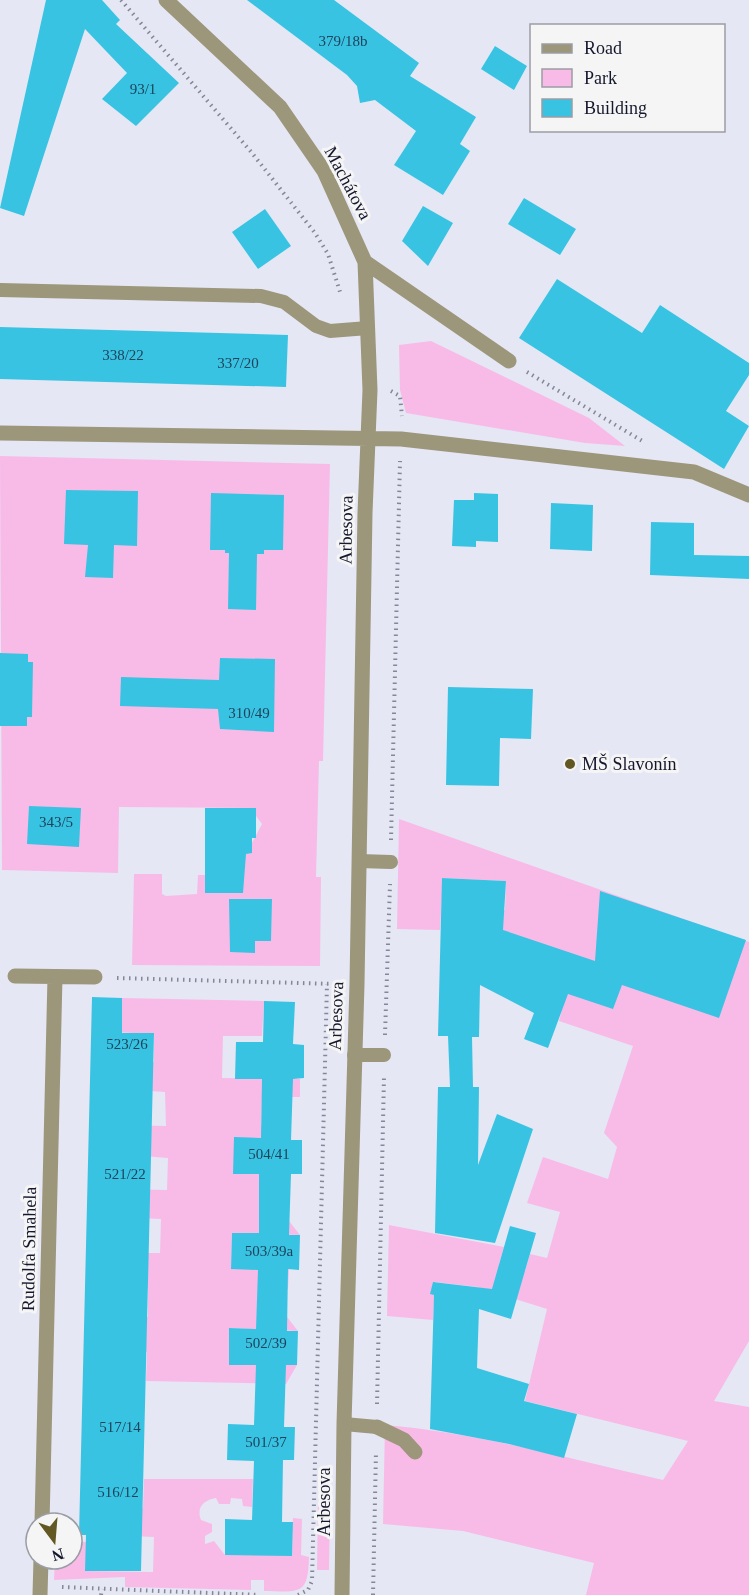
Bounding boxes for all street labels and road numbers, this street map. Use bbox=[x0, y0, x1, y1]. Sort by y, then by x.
street label: Machátova bbox=[320, 143, 376, 223]
street label: Arbesova bbox=[335, 495, 357, 565]
street label: Arbesova bbox=[325, 981, 347, 1051]
street label: Rudolfa Smahela bbox=[18, 1187, 40, 1311]
street label: Arbesova bbox=[314, 1468, 334, 1536]

